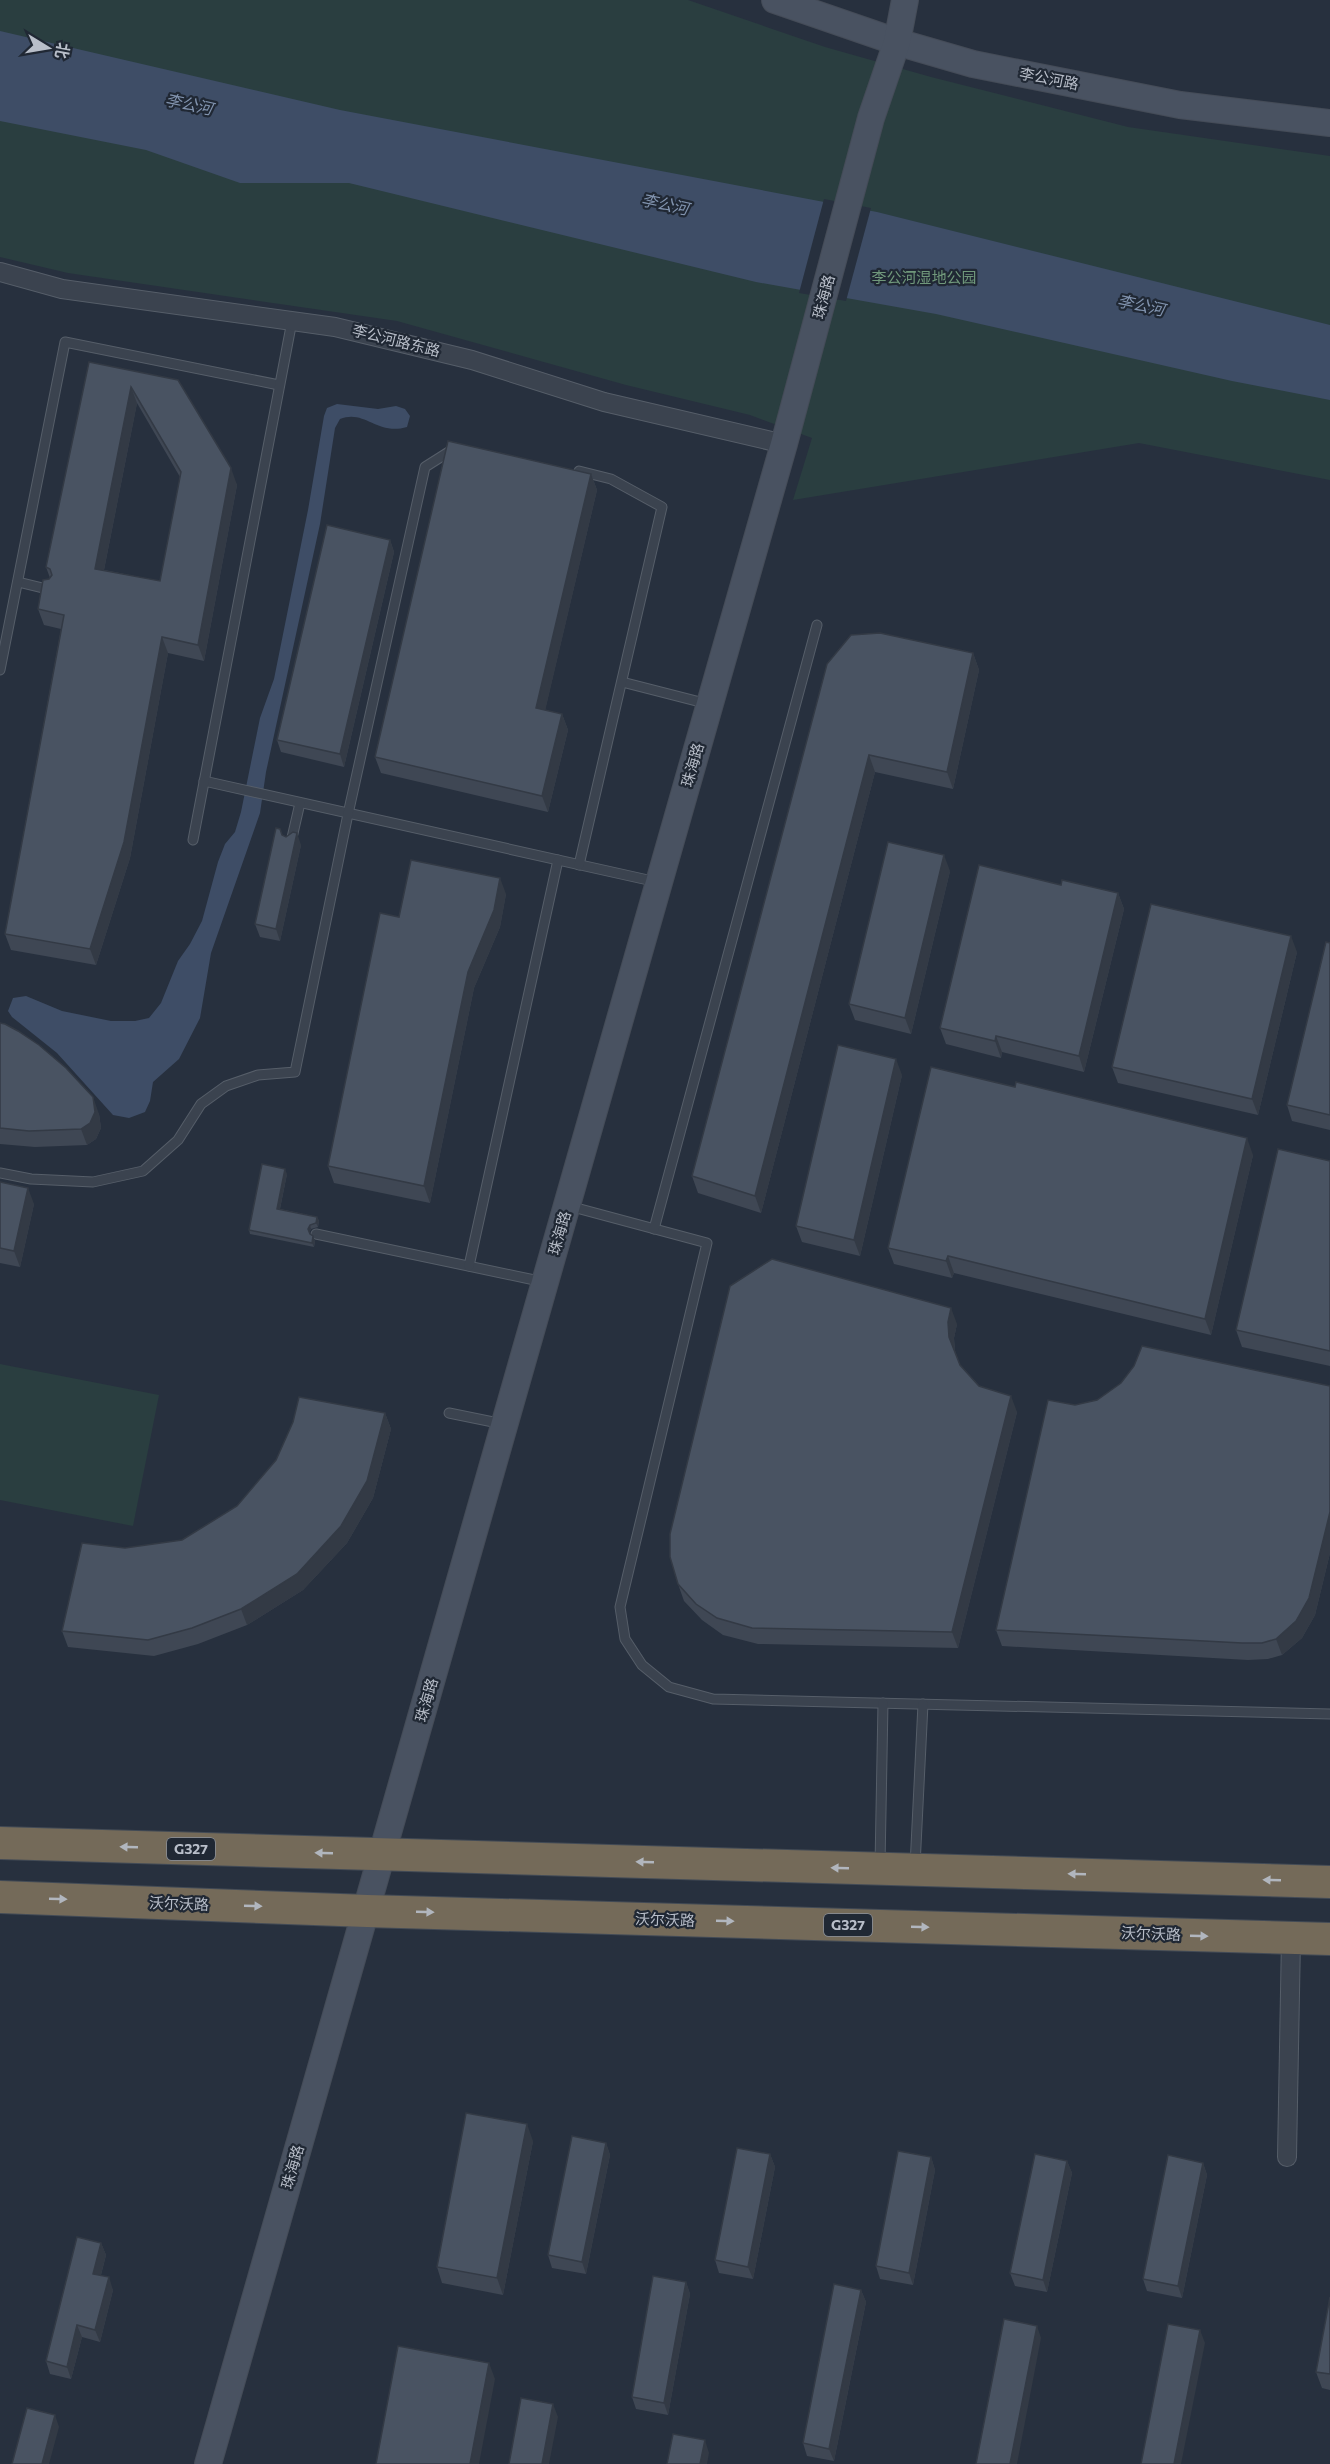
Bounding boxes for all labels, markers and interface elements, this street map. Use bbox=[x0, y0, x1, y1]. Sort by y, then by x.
north arrow bbox=[18, 18, 78, 78]
text: 北 bbox=[52, 41, 74, 61]
street label: 李公河路 bbox=[1018, 63, 1080, 93]
water label: 李公河 bbox=[164, 89, 217, 118]
water label: 李公河 bbox=[640, 189, 693, 218]
park label: 李公河湿地公园 bbox=[871, 268, 977, 286]
street label: 珠海路 bbox=[809, 273, 838, 321]
water label: 李公河 bbox=[1116, 290, 1169, 319]
street label: 李公河路东路 bbox=[350, 320, 442, 360]
street label: 珠海路 bbox=[677, 741, 707, 789]
street label: 珠海路 bbox=[544, 1209, 574, 1257]
street label: 珠海路 bbox=[411, 1676, 441, 1724]
road number: G327 bbox=[167, 1838, 215, 1860]
one-way arrow bbox=[120, 1842, 139, 1852]
one-way arrow bbox=[315, 1849, 334, 1858]
one-way arrow bbox=[635, 1858, 654, 1867]
one-way arrow bbox=[830, 1863, 849, 1872]
one-way arrow bbox=[1067, 1870, 1086, 1879]
one-way arrow bbox=[1262, 1875, 1281, 1885]
street label: 沃尔沃路 bbox=[149, 1893, 209, 1913]
one-way arrow bbox=[49, 1895, 68, 1904]
one-way arrow bbox=[244, 1902, 263, 1911]
one-way arrow bbox=[416, 1908, 435, 1917]
street label: 沃尔沃路 bbox=[635, 1909, 695, 1929]
road number: G327 bbox=[824, 1914, 872, 1936]
one-way arrow bbox=[716, 1917, 735, 1926]
one-way arrow bbox=[911, 1923, 930, 1932]
street label: 沃尔沃路 bbox=[1121, 1923, 1181, 1943]
one-way arrow bbox=[1190, 1931, 1209, 1940]
street label: 珠海路 bbox=[277, 2143, 307, 2191]

